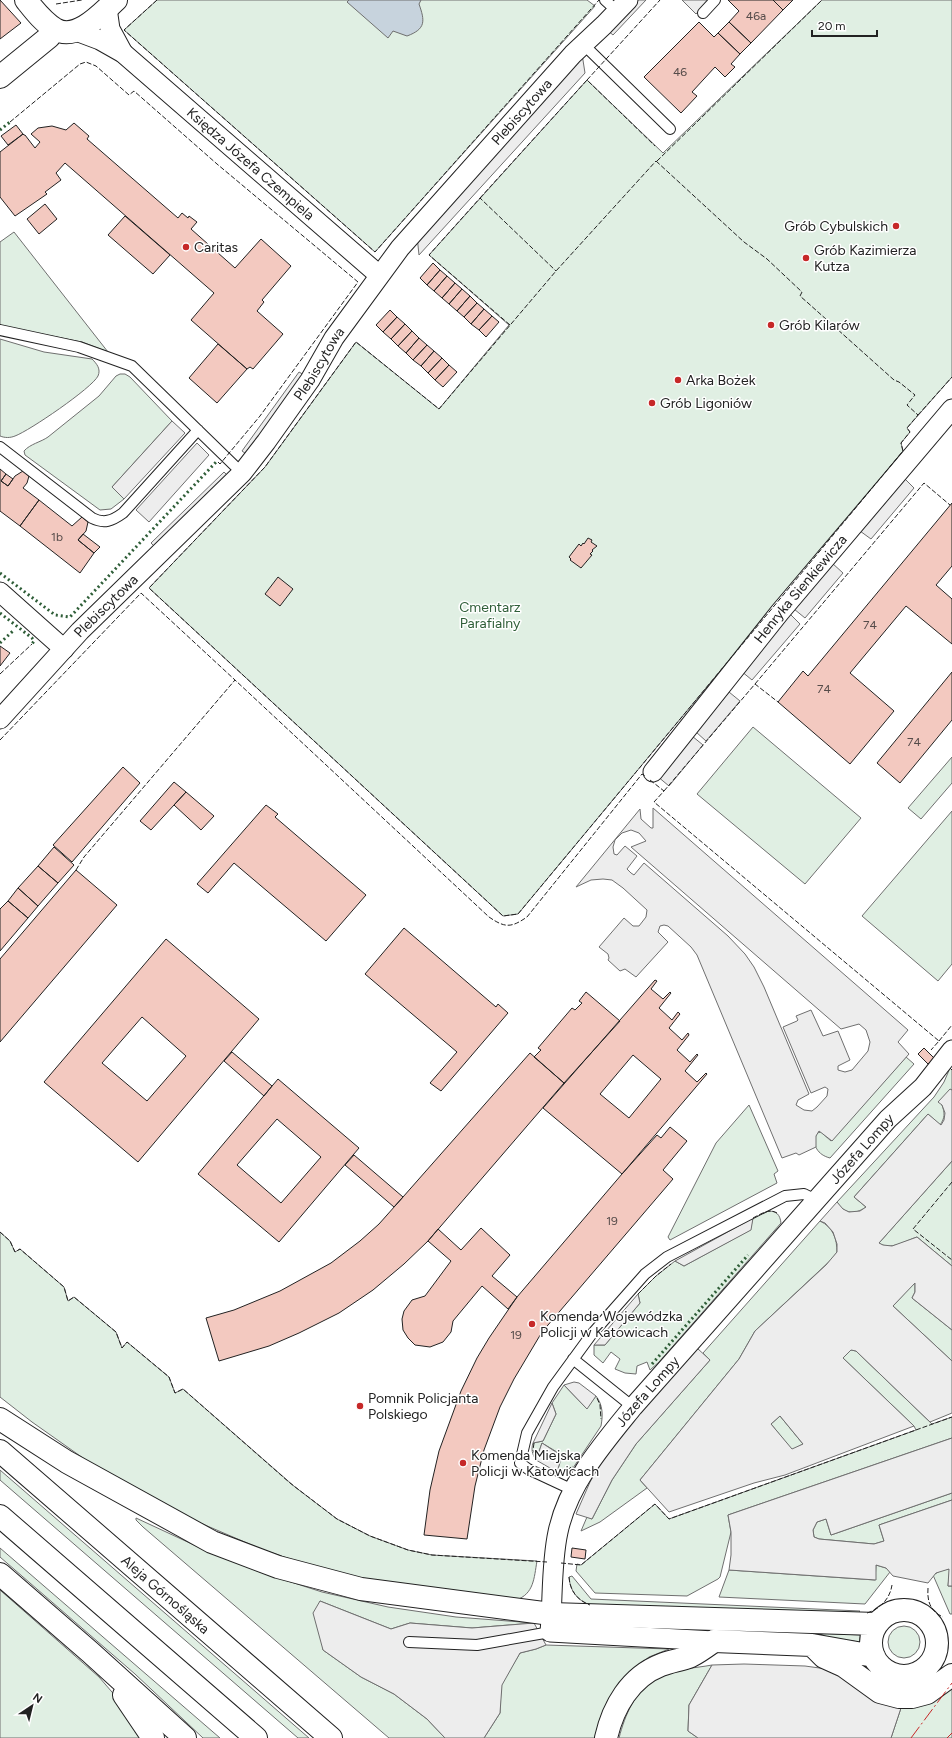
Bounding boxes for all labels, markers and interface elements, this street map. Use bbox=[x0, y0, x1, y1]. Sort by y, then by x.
house number: 46a bbox=[746, 9, 766, 23]
scale bar bbox=[812, 12, 877, 38]
text: 20 m bbox=[818, 19, 846, 33]
house number: 46 bbox=[673, 65, 687, 79]
street label: Plebiscytowa bbox=[488, 76, 556, 149]
street label: Księdza Józefa Czempiela bbox=[183, 104, 318, 224]
place label: Grób Cybulskich bbox=[784, 218, 888, 235]
marker: Grób Cybulskich bbox=[891, 221, 901, 231]
place label: Caritas bbox=[194, 239, 238, 256]
marker: Caritas bbox=[181, 242, 191, 252]
place label: Grób Kazimierza Kutza bbox=[814, 242, 916, 275]
marker: Grób Kazimierza Kutza bbox=[801, 253, 811, 263]
place label: Grób Kilarów bbox=[779, 317, 860, 334]
marker: Grób Kilarów bbox=[766, 320, 776, 330]
street label: Plebiscytowa bbox=[290, 324, 348, 404]
place label: Arka Bożek bbox=[686, 372, 756, 389]
marker: Arka Bożek bbox=[673, 375, 683, 385]
place label: Grób Ligoniów bbox=[660, 395, 752, 412]
marker: Grób Ligoniów bbox=[647, 398, 657, 408]
house number: 1b bbox=[51, 530, 63, 544]
street label: Henryka Sienkiewicza bbox=[751, 532, 851, 647]
street label: Plebiscytowa bbox=[70, 571, 142, 641]
park label: Cmentarz Parafialny bbox=[459, 599, 521, 632]
house number: 74 bbox=[863, 618, 877, 632]
house number: 74 bbox=[817, 682, 831, 696]
house number: 74 bbox=[907, 735, 921, 749]
street label: Józefa Lompy bbox=[826, 1110, 898, 1188]
house number: 19 bbox=[606, 1214, 618, 1228]
place label: Komenda Wojewódzka Policji w Katowicach bbox=[540, 1308, 683, 1341]
marker: Komenda Wojewódzka Policji w Katowicach bbox=[527, 1319, 537, 1329]
house number: 19 bbox=[510, 1328, 522, 1342]
street label: Józefa Lompy bbox=[612, 1352, 683, 1430]
place label: Pomnik Policjanta Polskiego bbox=[368, 1390, 478, 1423]
marker: Pomnik Policjanta Polskiego bbox=[355, 1401, 365, 1411]
place label: Komenda Miejska Policji w Katowicach bbox=[471, 1447, 599, 1480]
marker: Komenda Miejska Policji w Katowicach bbox=[458, 1458, 468, 1468]
street label: Aleja Górnośląska bbox=[118, 1552, 213, 1638]
north arrow bbox=[12, 1686, 52, 1726]
text: N bbox=[30, 1690, 45, 1706]

